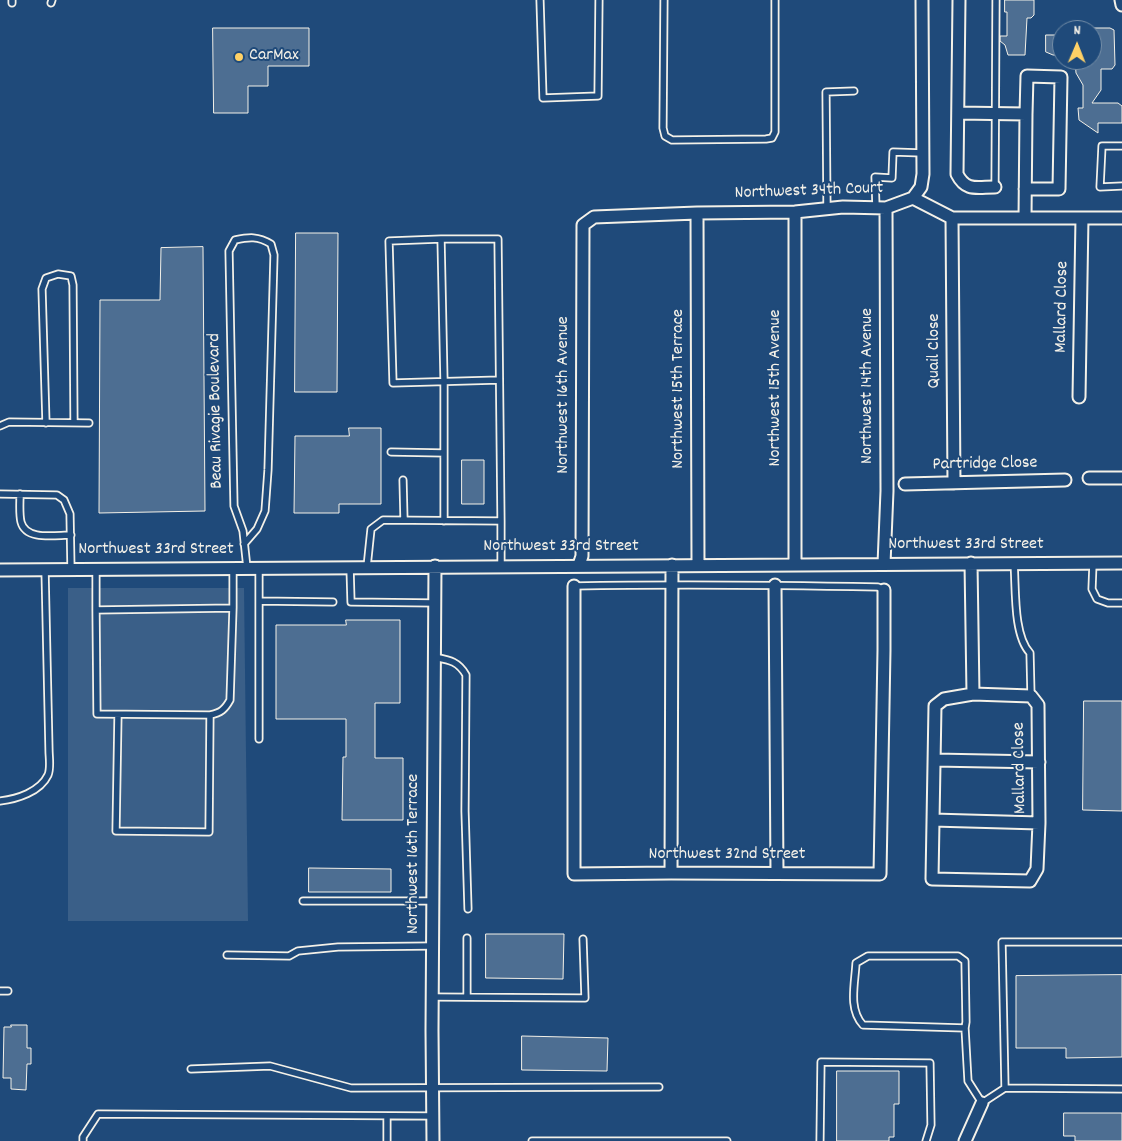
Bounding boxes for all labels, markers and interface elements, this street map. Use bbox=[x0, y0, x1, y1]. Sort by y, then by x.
north arrow bbox=[1052, 20, 1102, 70]
text: N bbox=[1074, 21, 1081, 41]
place label: CarMax bbox=[249, 46, 299, 68]
marker: CarMax bbox=[233, 51, 245, 63]
street label: Northwest 34th Court bbox=[734, 179, 884, 205]
street label: Mallard Close bbox=[1051, 261, 1075, 353]
street label: Northwest 14th Avenue bbox=[858, 308, 880, 464]
street label: Northwest 15th Terrace bbox=[669, 309, 691, 469]
street label: Northwest 15th Avenue bbox=[766, 310, 788, 466]
street label: Quail Close bbox=[925, 313, 947, 389]
street label: Northwest 16th Avenue bbox=[554, 316, 576, 474]
street label: Beau Rivagie Boulevard bbox=[205, 333, 229, 489]
street label: Partridge Close bbox=[932, 453, 1038, 477]
street label: Northwest 33rd Street bbox=[888, 535, 1044, 557]
street label: Northwest 33rd Street bbox=[483, 537, 639, 559]
street label: Northwest 33rd Street bbox=[78, 540, 234, 562]
street label: Mallard Close bbox=[1009, 722, 1033, 814]
street label: Northwest 16th Terrace bbox=[404, 774, 426, 934]
street label: Northwest 32nd Street bbox=[649, 845, 805, 867]

